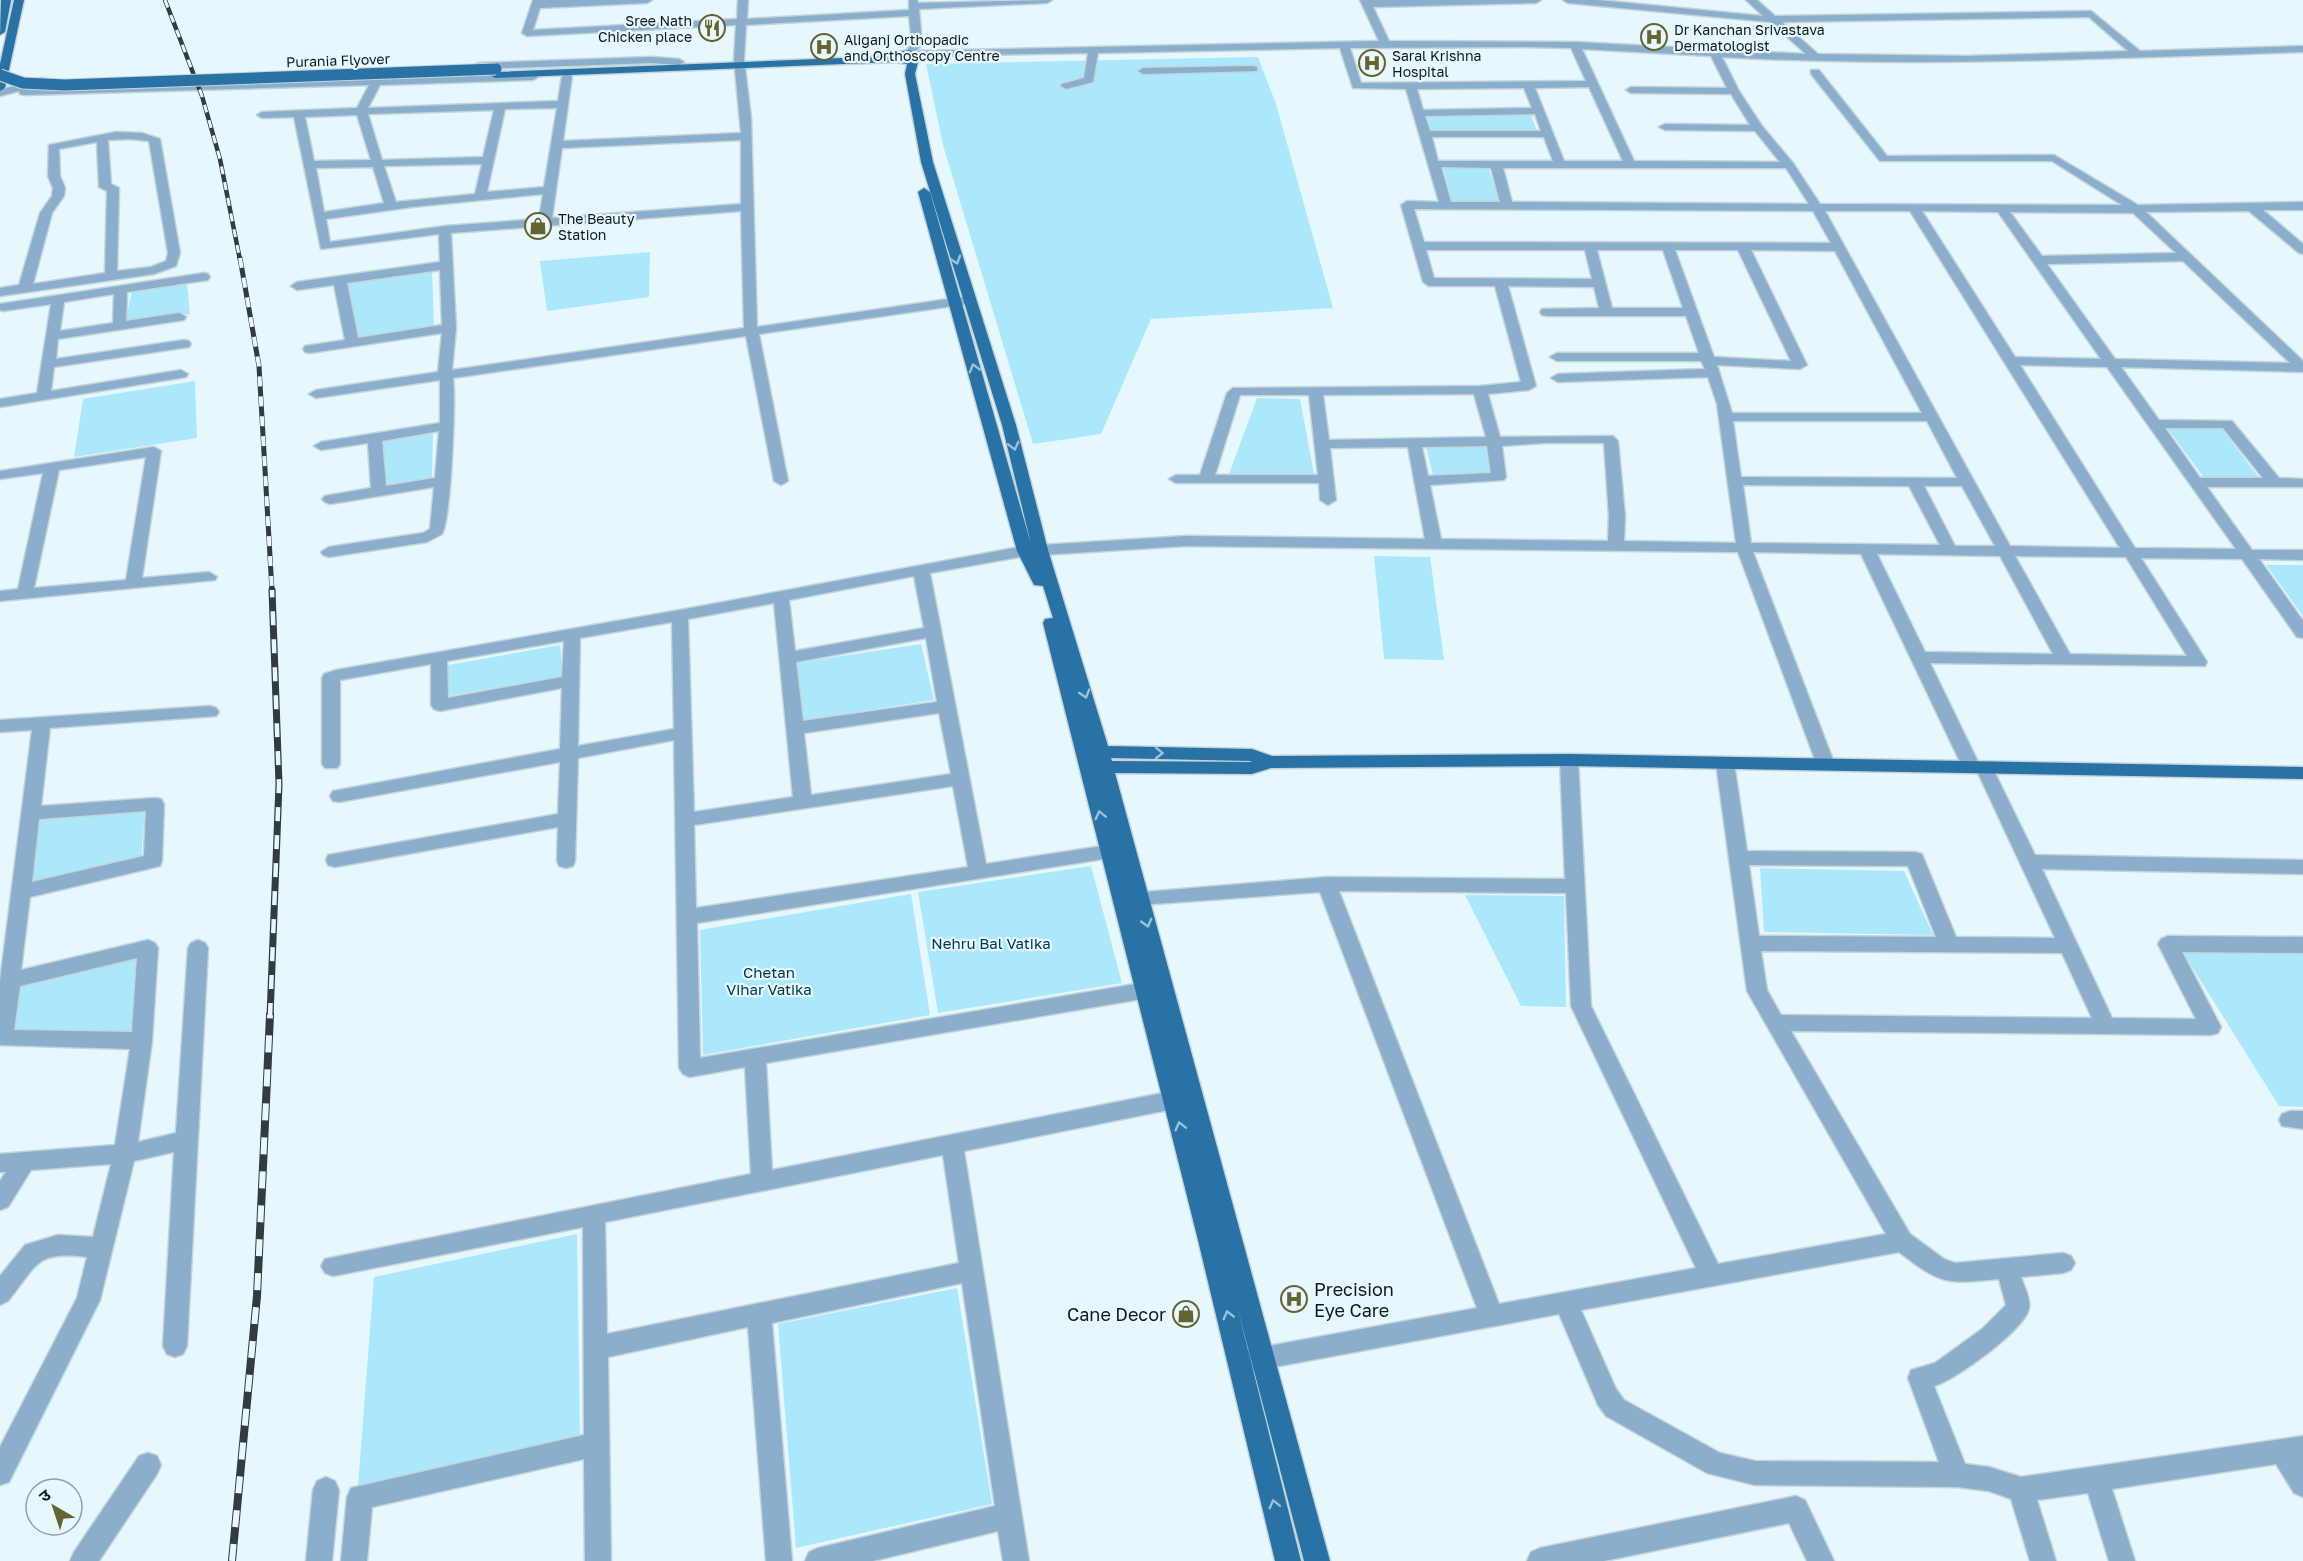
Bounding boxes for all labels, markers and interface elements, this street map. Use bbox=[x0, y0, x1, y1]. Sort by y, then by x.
place label: Sree Nath Chicken place bbox=[598, 12, 692, 45]
restaurant icon: Sree Nath Chicken place bbox=[697, 13, 727, 43]
place label: Dr Kanchan Srivastava Dermatologist bbox=[1674, 21, 1825, 54]
hospital icon: Dr Kanchan Srivastava Dermatologist bbox=[1639, 22, 1669, 52]
place label: Aliganj Orthopadic and Orthoscopy Centre bbox=[844, 31, 1000, 64]
hospital icon: Aliganj Orthopadic and Orthoscopy Centre bbox=[809, 32, 839, 62]
place label: Saral Krishna Hospital bbox=[1392, 47, 1482, 80]
hospital icon: Saral Krishna Hospital bbox=[1357, 48, 1387, 78]
street label: Purania Flyover bbox=[286, 50, 391, 70]
place label: The Beauty Station bbox=[558, 210, 635, 243]
shop icon: The Beauty Station bbox=[523, 211, 553, 241]
one-way arrow bbox=[949, 254, 962, 265]
one-way arrow bbox=[969, 363, 981, 374]
one-way arrow bbox=[1007, 441, 1020, 451]
one-way arrow bbox=[1078, 688, 1090, 699]
one-way arrow bbox=[1155, 747, 1164, 759]
one-way arrow bbox=[1094, 810, 1107, 820]
one-way arrow bbox=[1139, 918, 1152, 928]
park label: Nehru Bal Vatika bbox=[931, 934, 1051, 952]
park label: Chetan Vihar Vatika bbox=[726, 963, 812, 998]
one-way arrow bbox=[1174, 1121, 1187, 1131]
place label: Precision Eye Care bbox=[1314, 1278, 1394, 1321]
hospital icon: Precision Eye Care bbox=[1279, 1284, 1309, 1314]
shop icon: Cane Decor bbox=[1171, 1299, 1201, 1329]
place label: Cane Decor bbox=[1067, 1303, 1166, 1325]
one-way arrow bbox=[1222, 1310, 1235, 1320]
north arrow bbox=[24, 1477, 84, 1537]
text: उ bbox=[35, 1484, 55, 1506]
one-way arrow bbox=[1269, 1499, 1282, 1509]

